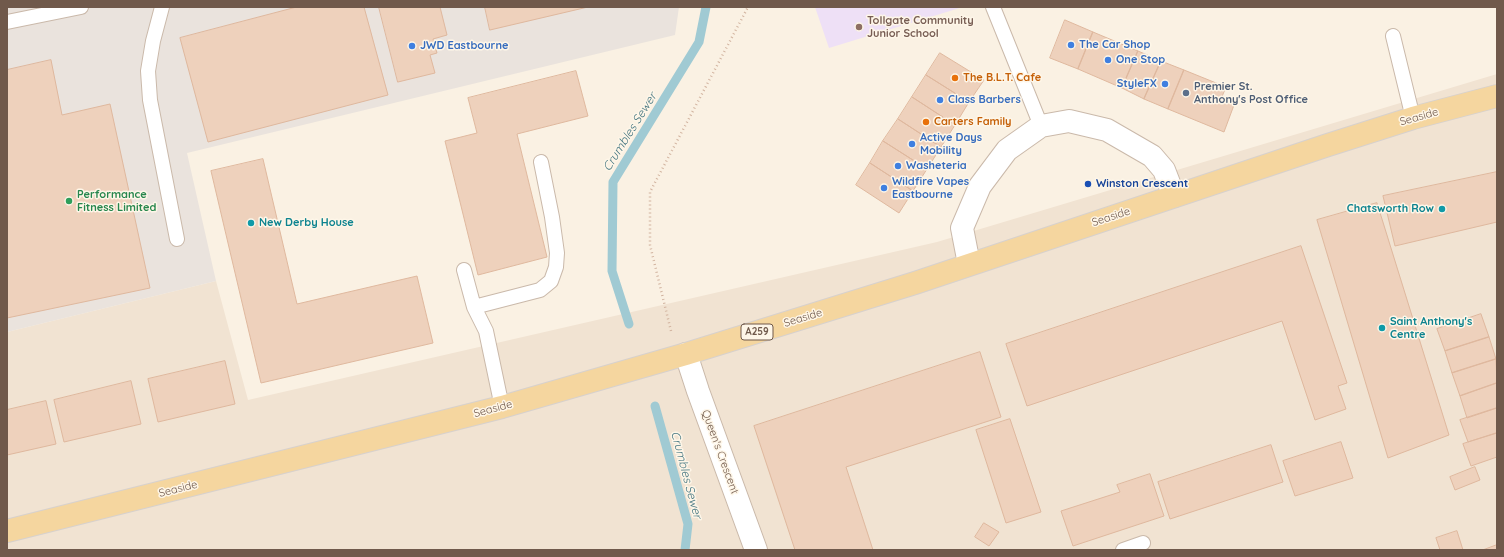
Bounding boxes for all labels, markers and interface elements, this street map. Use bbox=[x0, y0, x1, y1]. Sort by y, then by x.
place label: Tollgate Community Junior School bbox=[867, 14, 974, 40]
marker: Tollgate Community Junior School bbox=[854, 22, 864, 32]
place label: The Car Shop bbox=[1079, 38, 1150, 52]
place label: JWD Eastbourne bbox=[420, 39, 508, 53]
marker: The Car Shop bbox=[1066, 40, 1076, 50]
marker: JWD Eastbourne bbox=[407, 41, 417, 51]
place label: One Stop bbox=[1116, 53, 1165, 67]
marker: One Stop bbox=[1103, 55, 1113, 65]
place label: The B.L.T. Cafe bbox=[963, 71, 1041, 85]
marker: The B.L.T. Cafe bbox=[950, 73, 960, 83]
place label: StyleFX bbox=[1117, 77, 1157, 91]
marker: StyleFX bbox=[1160, 79, 1170, 89]
place label: Premier St. Anthony's Post Office bbox=[1194, 80, 1308, 106]
marker: Premier St. Anthony's Post Office bbox=[1181, 88, 1191, 98]
water label: Crumbles Sewer bbox=[600, 90, 660, 174]
place label: Class Barbers bbox=[948, 93, 1021, 107]
marker: Class Barbers bbox=[935, 95, 945, 105]
street label: Seaside bbox=[1398, 105, 1440, 129]
place label: Carters Family bbox=[934, 115, 1012, 129]
marker: Carters Family bbox=[921, 117, 931, 127]
place label: Active Days Mobility bbox=[920, 131, 982, 157]
marker: Active Days Mobility bbox=[907, 139, 917, 149]
place label: Washeteria bbox=[906, 159, 967, 173]
marker: Washeteria bbox=[893, 161, 903, 171]
place label: Wildfire Vapes Eastbourne bbox=[892, 175, 969, 201]
place label: Winston Crescent bbox=[1096, 177, 1188, 191]
marker: Winston Crescent bbox=[1083, 179, 1093, 189]
marker: Wildfire Vapes Eastbourne bbox=[879, 183, 889, 193]
place label: Performance Fitness Limited bbox=[77, 188, 156, 214]
marker: Performance Fitness Limited bbox=[64, 196, 74, 206]
place label: Chatsworth Row bbox=[1347, 202, 1434, 216]
marker: Chatsworth Row bbox=[1437, 204, 1447, 214]
street label: Seaside bbox=[1090, 205, 1132, 229]
place label: New Derby House bbox=[259, 216, 354, 230]
marker: New Derby House bbox=[246, 218, 256, 228]
street label: Seaside bbox=[782, 306, 824, 330]
place label: Saint Anthony's Centre bbox=[1390, 315, 1472, 341]
marker: Saint Anthony's Centre bbox=[1377, 323, 1387, 333]
road number: A259 bbox=[741, 324, 773, 340]
street label: Seaside bbox=[472, 398, 514, 420]
street label: Queen's Crescent bbox=[699, 408, 741, 496]
water label: Crumbles Sewer bbox=[667, 430, 705, 520]
street label: Seaside bbox=[157, 478, 199, 500]

